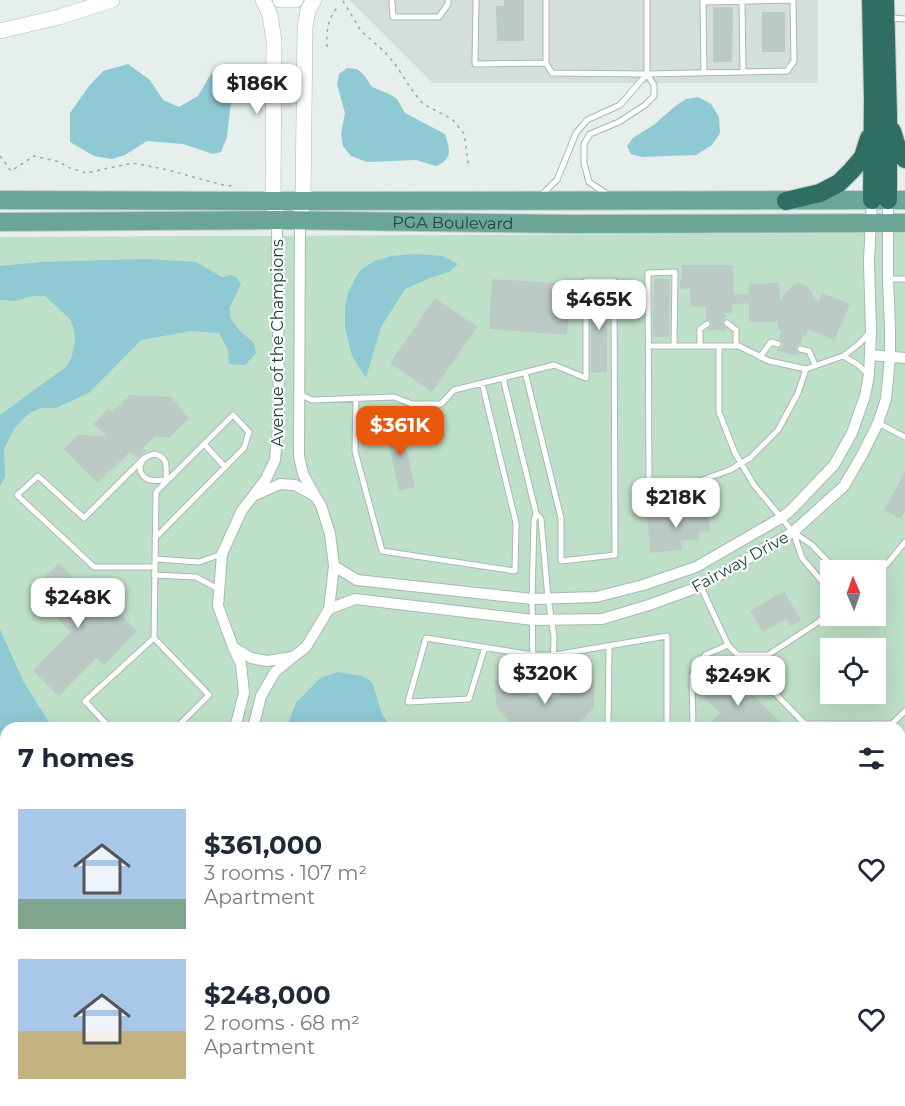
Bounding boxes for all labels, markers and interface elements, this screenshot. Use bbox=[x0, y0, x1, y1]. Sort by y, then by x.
pin: $186K bbox=[215, 64, 299, 115]
text: $186K bbox=[226, 71, 288, 95]
street label: PGA Boulevard bbox=[392, 212, 514, 233]
street label: Avenue of the Champions bbox=[268, 239, 287, 447]
pin: $465K bbox=[557, 280, 641, 331]
text: $465K bbox=[566, 287, 632, 311]
pin: $361K bbox=[358, 406, 442, 457]
text: $361K bbox=[370, 413, 430, 437]
pin: $218K bbox=[634, 478, 718, 529]
text: $218K bbox=[646, 485, 706, 509]
street label: Fairway Drive bbox=[688, 528, 792, 596]
north arrow bbox=[820, 560, 886, 626]
map controls bbox=[820, 560, 886, 704]
pin: $248K bbox=[36, 578, 120, 629]
text: $248K bbox=[45, 585, 111, 609]
button: locate bbox=[820, 638, 886, 704]
pin: $320K bbox=[503, 654, 587, 705]
pin: $249K bbox=[696, 656, 780, 707]
text: $320K bbox=[513, 661, 577, 685]
text: $249K bbox=[705, 663, 771, 687]
text: 7 homes bbox=[18, 742, 134, 774]
icon: filters bbox=[855, 742, 888, 775]
text: $361,000 bbox=[204, 829, 322, 861]
icon: home bbox=[66, 833, 138, 905]
icon: heart bbox=[855, 853, 888, 886]
text: 3 rooms · 107 m² bbox=[204, 861, 367, 885]
text: Apartment bbox=[204, 885, 315, 909]
text: $248,000 bbox=[204, 979, 331, 1011]
icon: home bbox=[66, 983, 138, 1055]
icon: heart bbox=[855, 1003, 888, 1036]
text: 2 rooms · 68 m² bbox=[204, 1011, 360, 1035]
text: Apartment bbox=[204, 1035, 315, 1059]

